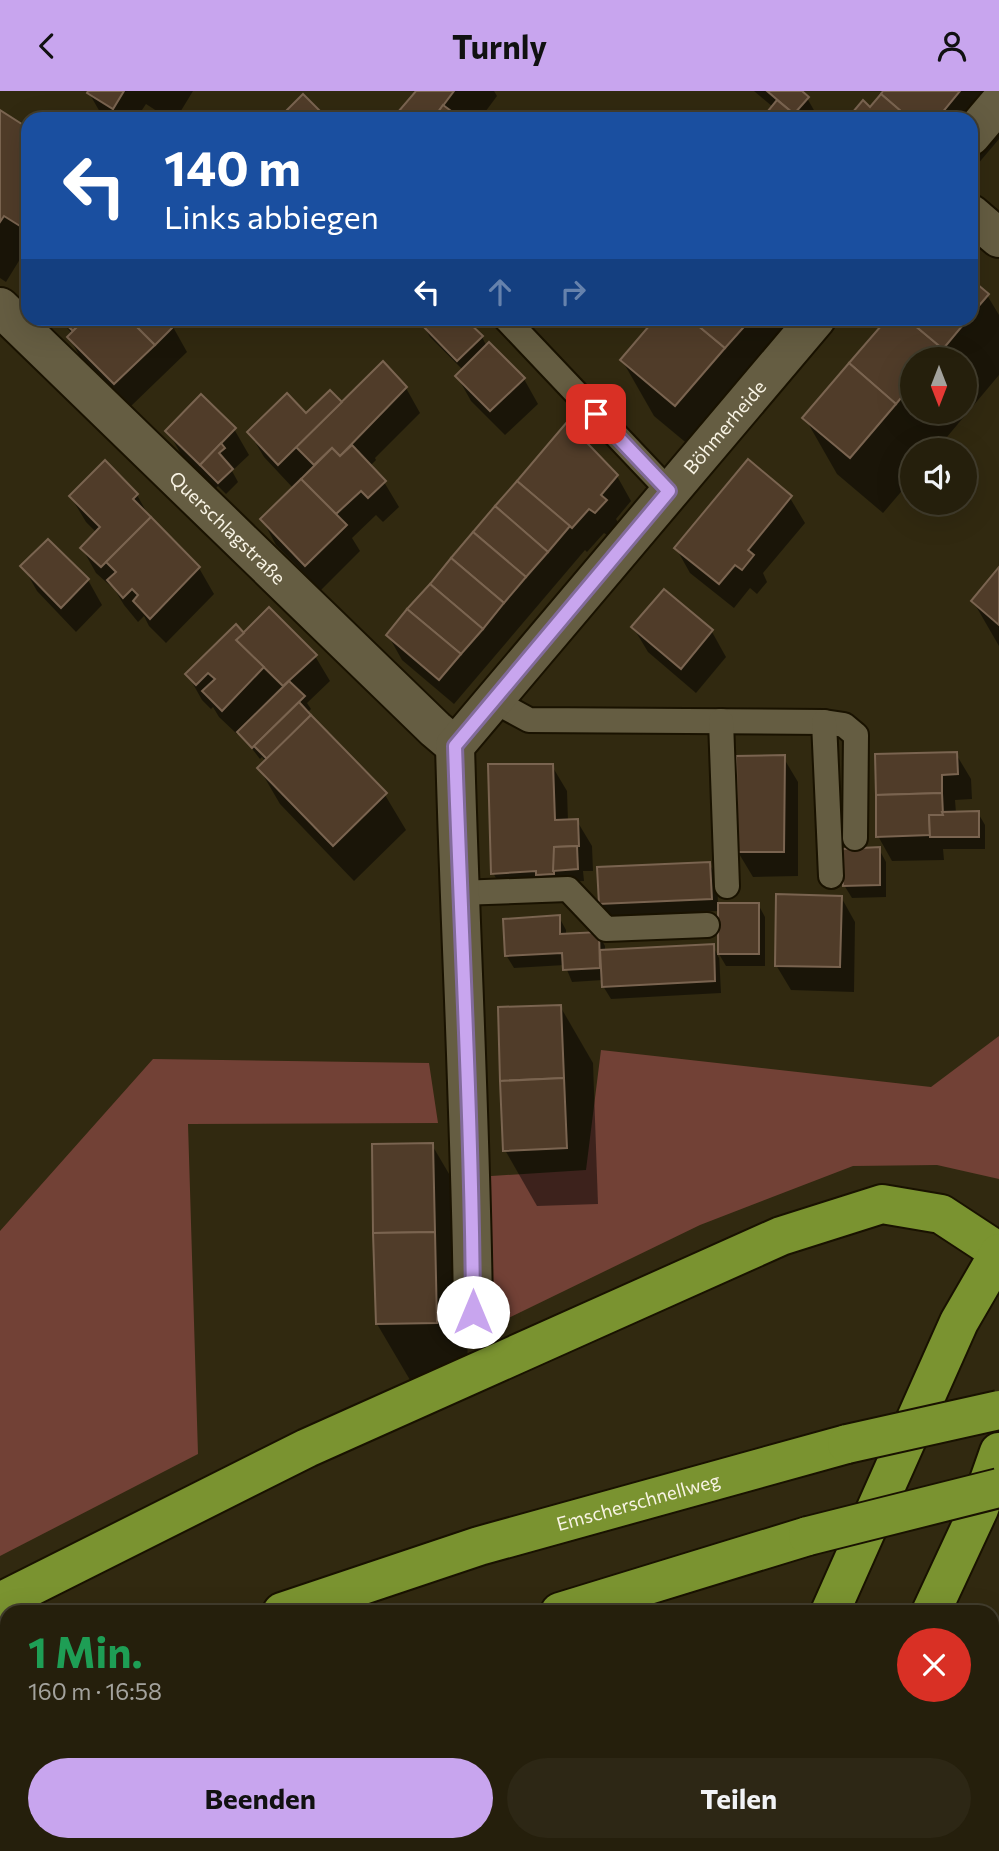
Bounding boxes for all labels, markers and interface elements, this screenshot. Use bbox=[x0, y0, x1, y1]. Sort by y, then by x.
text: Turnly bbox=[452, 26, 547, 66]
icon: back bbox=[28, 27, 66, 65]
icon: person bbox=[933, 27, 971, 65]
text: 140 m bbox=[164, 136, 301, 196]
icon: left bbox=[49, 140, 140, 231]
text: Links abbiegen bbox=[164, 196, 379, 236]
icon: left bbox=[408, 273, 446, 311]
icon: ahead bbox=[481, 273, 519, 311]
icon: right bbox=[554, 273, 592, 311]
north arrow bbox=[900, 347, 976, 423]
map controls bbox=[900, 347, 977, 515]
street label: Böhmerheide bbox=[678, 375, 770, 478]
pin bbox=[566, 384, 626, 444]
icon: arrive bbox=[577, 395, 615, 433]
button: sound bbox=[900, 438, 977, 515]
street label: Querschlagstraße bbox=[165, 466, 291, 589]
position arrow bbox=[436, 1275, 510, 1349]
street label: Emscherschnellweg bbox=[554, 1468, 723, 1535]
text: 1 Min. bbox=[28, 1625, 143, 1677]
button: close bbox=[897, 1628, 971, 1702]
text: 160 m · 16:58 bbox=[28, 1677, 162, 1705]
button: Beenden bbox=[28, 1758, 493, 1838]
button: Teilen bbox=[507, 1758, 971, 1838]

